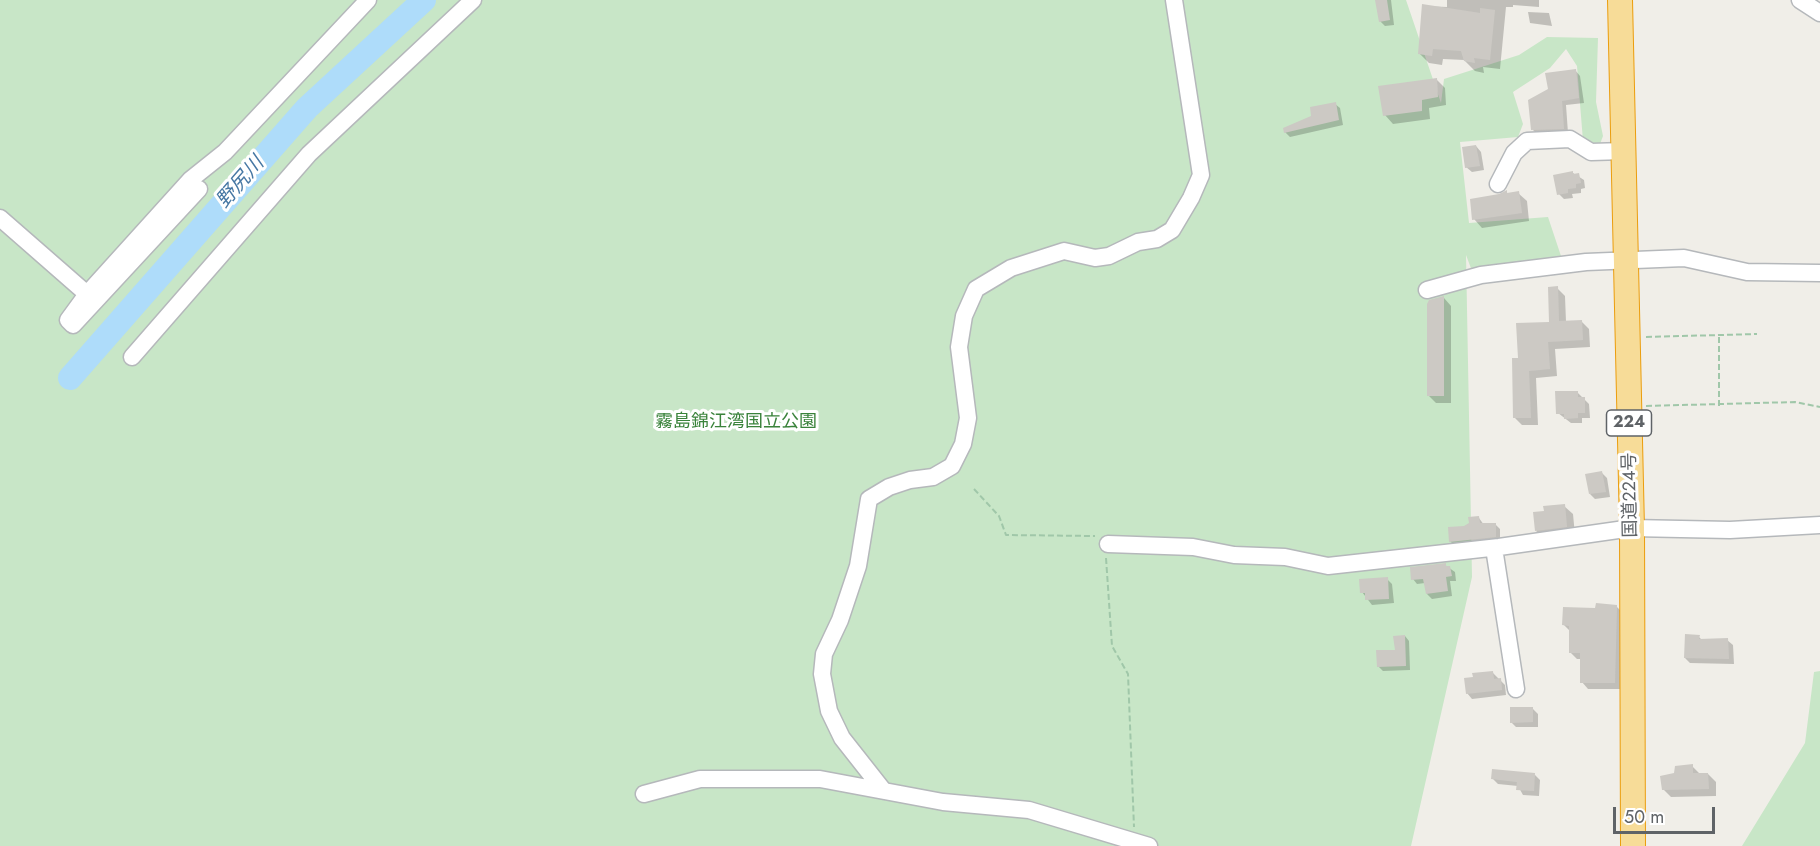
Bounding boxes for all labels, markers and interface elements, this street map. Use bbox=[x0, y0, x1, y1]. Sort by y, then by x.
water label: 野尻川 bbox=[212, 152, 270, 214]
road number: 224 bbox=[1606, 410, 1652, 436]
park label: 霧島錦江湾国立公園 bbox=[655, 412, 817, 434]
street label: 国道224号 bbox=[1619, 452, 1643, 538]
scale bar bbox=[1616, 795, 1718, 833]
text: 50 m bbox=[1624, 804, 1664, 830]

